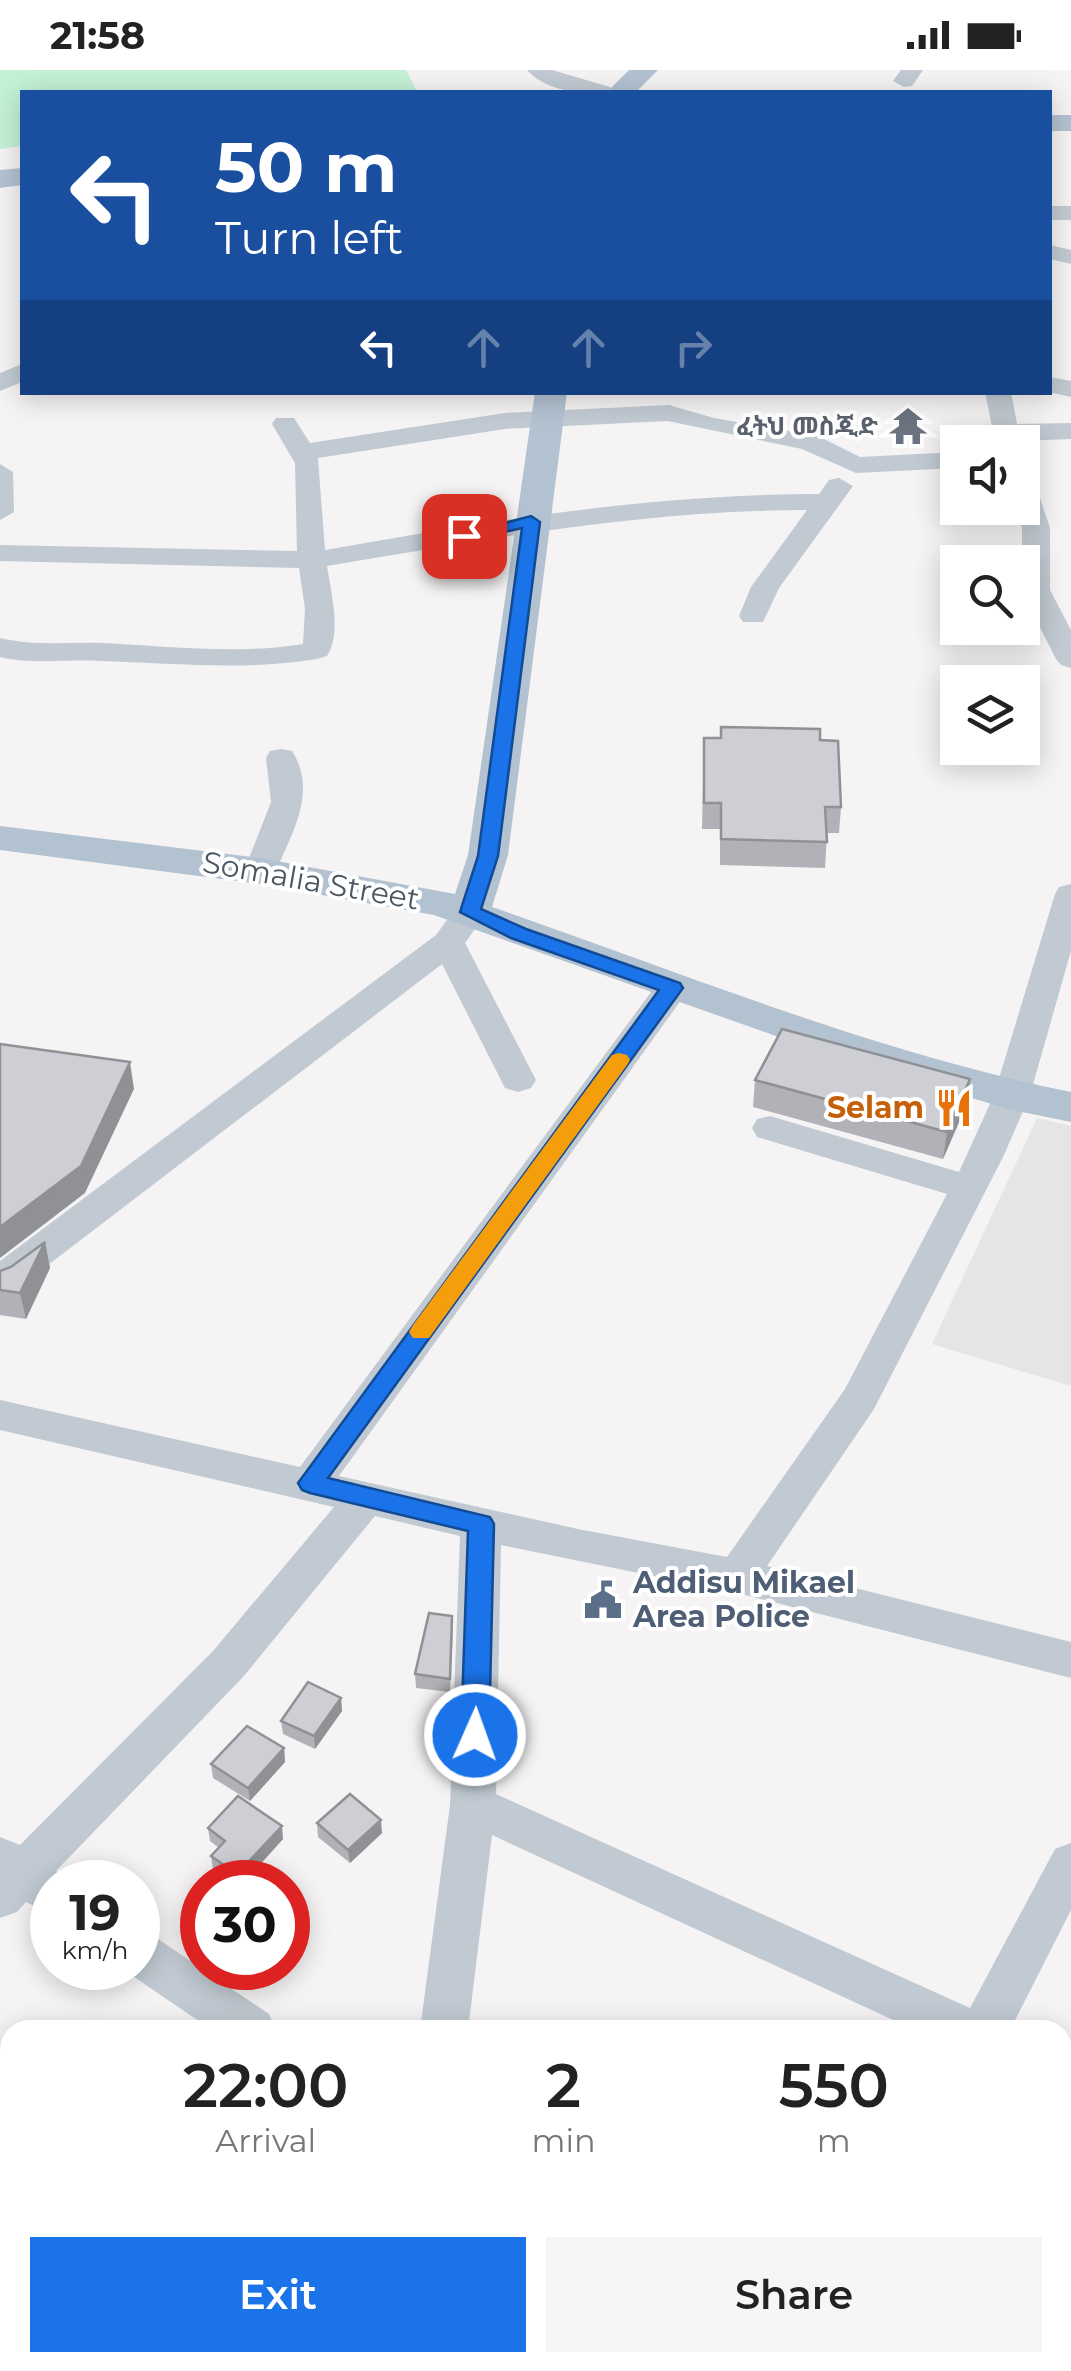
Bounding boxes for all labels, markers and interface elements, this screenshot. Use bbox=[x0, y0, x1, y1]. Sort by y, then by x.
text: 21:58 bbox=[50, 12, 145, 59]
text: 50 m bbox=[215, 124, 397, 210]
icon: left bbox=[50, 130, 180, 260]
text: Turn left bbox=[215, 210, 403, 265]
icon: left bbox=[351, 320, 406, 375]
icon: ahead bbox=[456, 320, 511, 375]
icon: ahead bbox=[561, 320, 616, 375]
icon: right bbox=[666, 320, 721, 375]
temple icon: ፈትህ መስጂድ bbox=[887, 405, 929, 447]
place label: ፈትህ መስጂድ bbox=[736, 411, 879, 441]
map controls bbox=[940, 425, 1040, 765]
button: sound bbox=[940, 425, 1040, 525]
pin bbox=[422, 494, 507, 579]
icon: arrive bbox=[437, 509, 492, 564]
button: search bbox=[940, 545, 1040, 645]
button: layers bbox=[940, 665, 1040, 765]
street label: Somalia Street bbox=[200, 843, 422, 918]
restaurant icon: Selam bbox=[933, 1087, 975, 1129]
place label: Selam bbox=[827, 1089, 924, 1126]
place label: Addisu Mikael Area Police bbox=[632, 1564, 855, 1635]
public building icon: Addisu Mikael Area Police bbox=[582, 1579, 624, 1621]
position arrow bbox=[423, 1683, 527, 1787]
speed limit sign: 30 bbox=[180, 1860, 310, 1990]
text: 19 bbox=[69, 1882, 121, 1943]
text: km/h bbox=[62, 1935, 128, 1965]
text: 22:00 bbox=[183, 2049, 348, 2122]
text: 2 bbox=[546, 2049, 581, 2122]
text: 550 bbox=[779, 2049, 889, 2122]
text: Arrival bbox=[215, 2121, 316, 2160]
text: min bbox=[531, 2121, 596, 2160]
text: m bbox=[817, 2121, 851, 2160]
button: Exit bbox=[30, 2237, 526, 2352]
button: Share bbox=[546, 2237, 1042, 2352]

